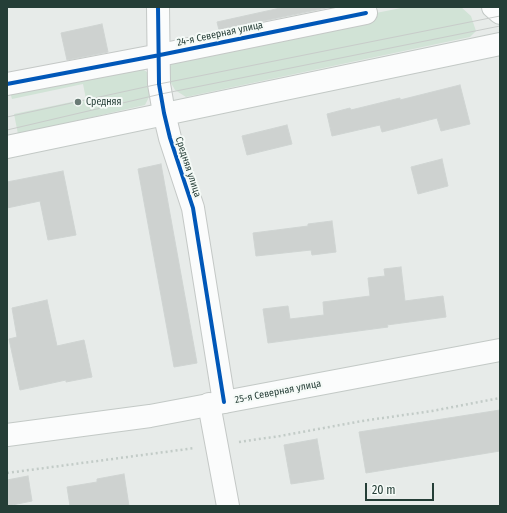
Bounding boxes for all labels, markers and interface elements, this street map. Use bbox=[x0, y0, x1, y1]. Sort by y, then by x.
street label: 24-я Северная улица bbox=[176, 19, 264, 49]
place label: Средняя bbox=[86, 96, 122, 108]
marker: Средняя bbox=[73, 97, 83, 107]
street label: Средняя улица bbox=[173, 135, 203, 199]
street label: 25-я Северная улица bbox=[234, 378, 322, 406]
scale bar bbox=[367, 475, 436, 501]
text: 20 m bbox=[372, 483, 396, 497]

